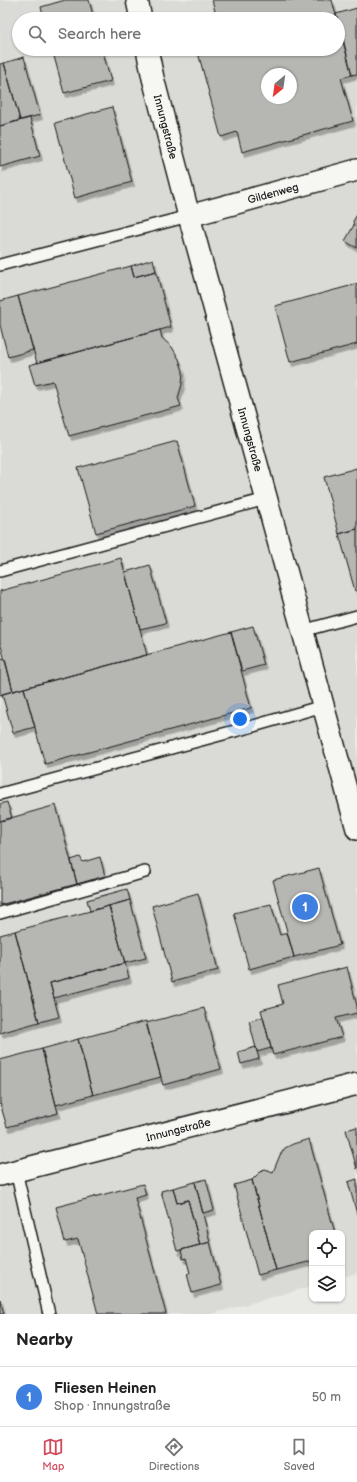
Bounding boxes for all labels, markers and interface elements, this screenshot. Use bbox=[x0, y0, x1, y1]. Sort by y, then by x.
search box bbox=[12, 12, 345, 56]
icon: search bbox=[26, 23, 48, 45]
text: Search here bbox=[58, 25, 141, 44]
north arrow bbox=[261, 68, 297, 104]
street label: Innungstraße bbox=[151, 93, 180, 161]
street label: Gildenweg bbox=[246, 180, 300, 207]
street label: Innungstraße bbox=[235, 406, 265, 474]
your location bbox=[230, 709, 250, 729]
pin: 1 bbox=[292, 892, 318, 922]
street label: Innungstraße bbox=[145, 1115, 212, 1144]
map controls bbox=[309, 1230, 345, 1302]
button: locate bbox=[309, 1230, 345, 1266]
button: layers bbox=[309, 1266, 345, 1302]
text: Nearby bbox=[16, 1330, 73, 1350]
text: Fliesen Heinen bbox=[54, 1379, 156, 1398]
text: 1 bbox=[26, 1389, 32, 1405]
text: 50 m bbox=[312, 1389, 341, 1405]
text: Shop · Innungstraße bbox=[54, 1398, 170, 1414]
tab: Map bbox=[42, 1436, 64, 1473]
tab: Directions bbox=[149, 1436, 199, 1473]
tab: Saved bbox=[284, 1436, 315, 1473]

